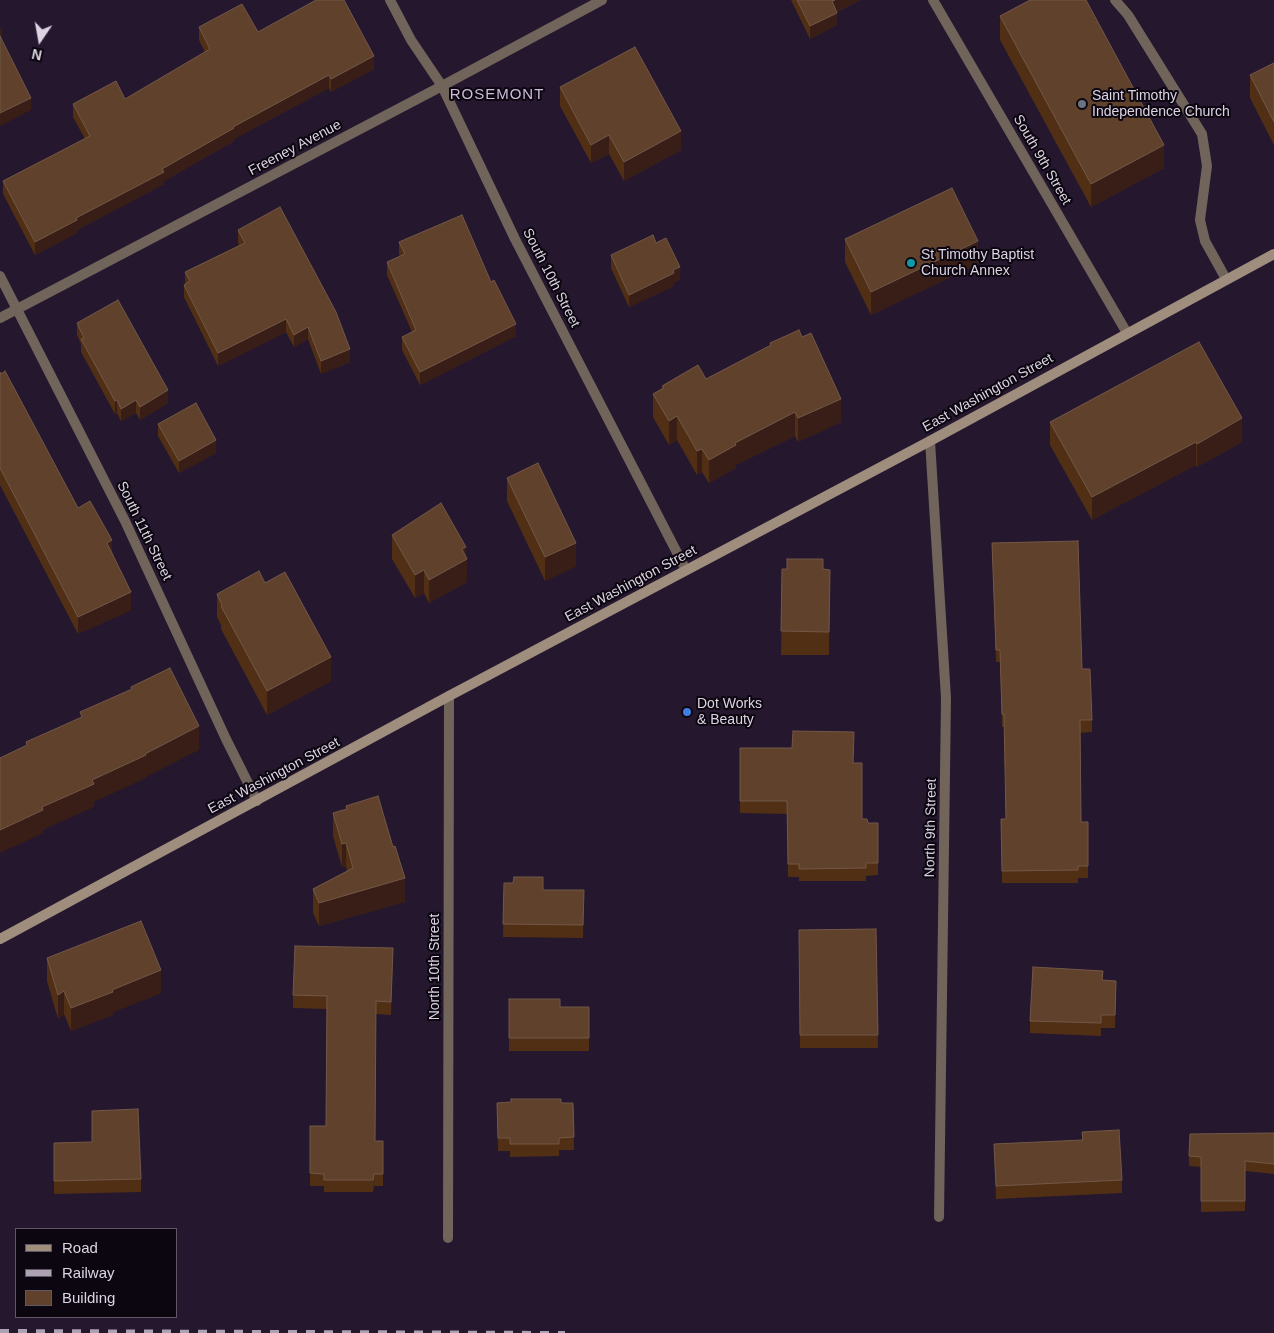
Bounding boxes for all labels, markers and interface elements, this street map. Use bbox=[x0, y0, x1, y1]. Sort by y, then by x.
north arrow bbox=[15, 15, 65, 65]
text: N bbox=[30, 46, 43, 64]
district label: ROSEMONT bbox=[449, 86, 545, 104]
place label: Saint Timothy Independence Church bbox=[1092, 88, 1230, 120]
marker: Saint Timothy Independence Church bbox=[1076, 98, 1088, 110]
street label: South 9th Street bbox=[1009, 112, 1075, 208]
street label: Freeney Avenue bbox=[246, 117, 344, 179]
street label: South 10th Street bbox=[519, 226, 583, 330]
place label: St Timothy Baptist Church Annex bbox=[921, 247, 1034, 280]
marker: St Timothy Baptist Church Annex bbox=[905, 257, 917, 269]
street label: East Washington Street bbox=[920, 350, 1056, 436]
street label: South 11th Street bbox=[113, 479, 175, 583]
street label: East Washington Street bbox=[562, 542, 700, 626]
place label: Dot Works & Beauty bbox=[697, 696, 762, 729]
marker: Dot Works & Beauty bbox=[681, 706, 693, 718]
street label: East Washington Street bbox=[205, 734, 343, 818]
street label: North 9th Street bbox=[922, 778, 940, 878]
street label: North 10th Street bbox=[427, 914, 443, 1020]
legend bbox=[15, 1228, 178, 1318]
text: Road bbox=[62, 1239, 98, 1256]
text: Railway bbox=[62, 1264, 115, 1281]
text: Building bbox=[62, 1289, 115, 1306]

